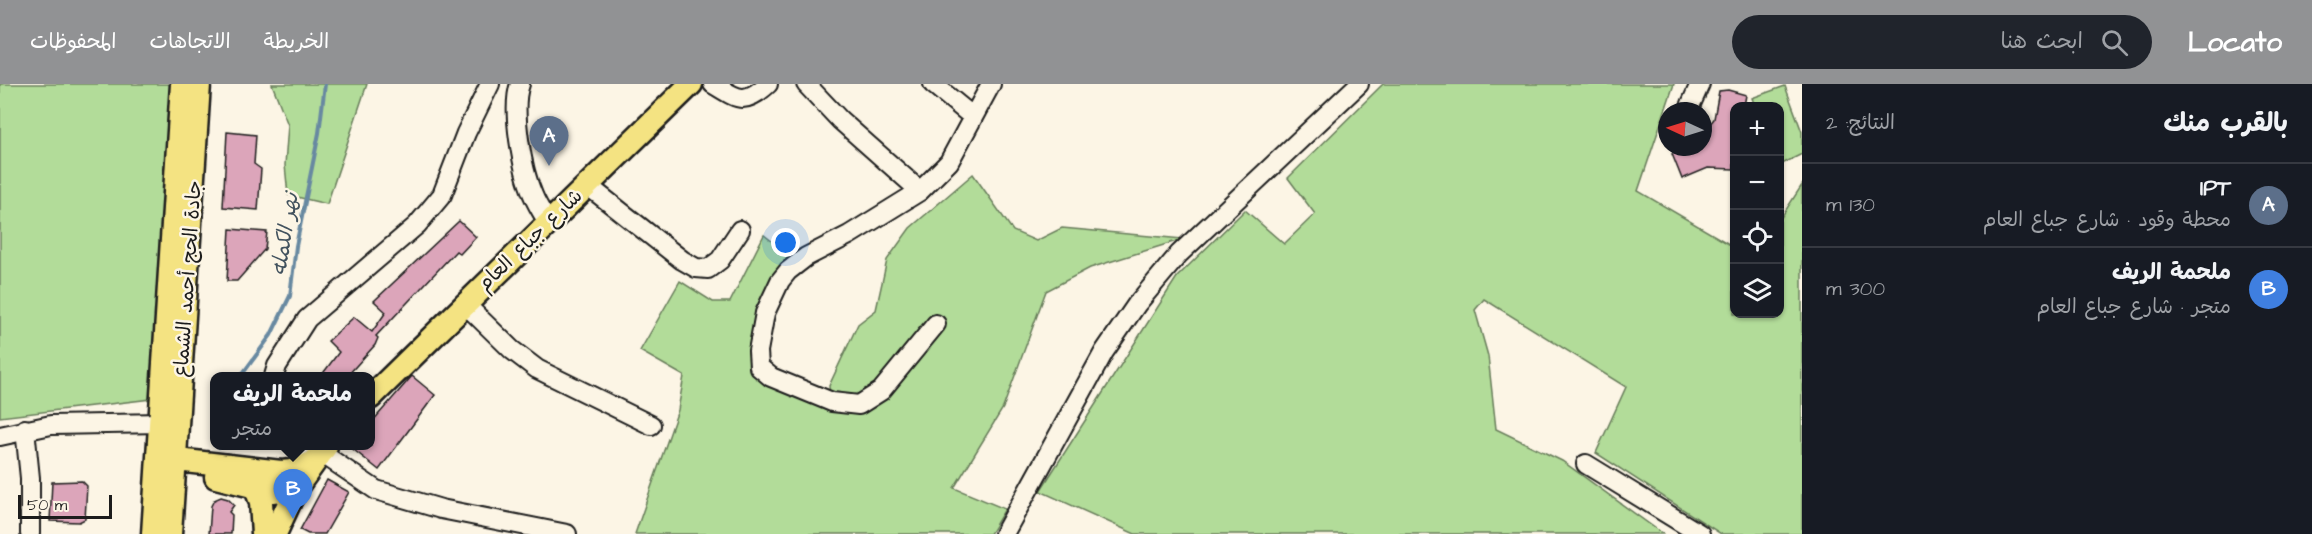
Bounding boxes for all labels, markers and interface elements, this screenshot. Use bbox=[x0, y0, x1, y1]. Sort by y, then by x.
search box bbox=[1732, 15, 2152, 69]
text: Locato bbox=[2188, 23, 2282, 62]
text: ابحث هنا bbox=[2000, 26, 2083, 57]
icon: search bbox=[2098, 26, 2131, 59]
text: المحفوظات bbox=[30, 27, 116, 56]
text: الاتجاهات bbox=[149, 27, 231, 56]
text: الخريطة bbox=[264, 27, 329, 56]
north arrow bbox=[1658, 102, 1712, 156]
map controls bbox=[1730, 102, 1784, 318]
button: + bbox=[1730, 102, 1784, 156]
text: بالقرب منك bbox=[2164, 105, 2288, 141]
text: النتائج: 2 bbox=[1826, 109, 1895, 137]
pin: A bbox=[530, 116, 568, 166]
button: − bbox=[1730, 156, 1784, 210]
text: IPT bbox=[2200, 173, 2231, 204]
street label: جادة الحج أحمد الشماع bbox=[167, 180, 209, 378]
street label: شارع جباع العام bbox=[471, 182, 590, 298]
water label: نهر الكمله bbox=[264, 188, 306, 277]
text: 130 m bbox=[1826, 191, 1875, 219]
text: A bbox=[2262, 191, 2275, 219]
text: محطة وقود · شارع جباع العام bbox=[1983, 206, 2231, 234]
button: locate bbox=[1730, 210, 1784, 264]
your location bbox=[771, 228, 800, 257]
text: ملحمة الريف bbox=[2112, 257, 2231, 288]
button: layers bbox=[1730, 264, 1784, 318]
text: 300 m bbox=[1826, 275, 1885, 303]
text: B bbox=[2261, 275, 2276, 303]
text: متجر · شارع جباع العام bbox=[2036, 293, 2231, 321]
popup bbox=[210, 372, 375, 450]
text: ملحمة الريف bbox=[233, 379, 352, 410]
text: متجر bbox=[233, 415, 272, 443]
pin: B bbox=[274, 470, 312, 519]
scale bar bbox=[18, 492, 112, 520]
text: 50 m bbox=[27, 494, 67, 516]

